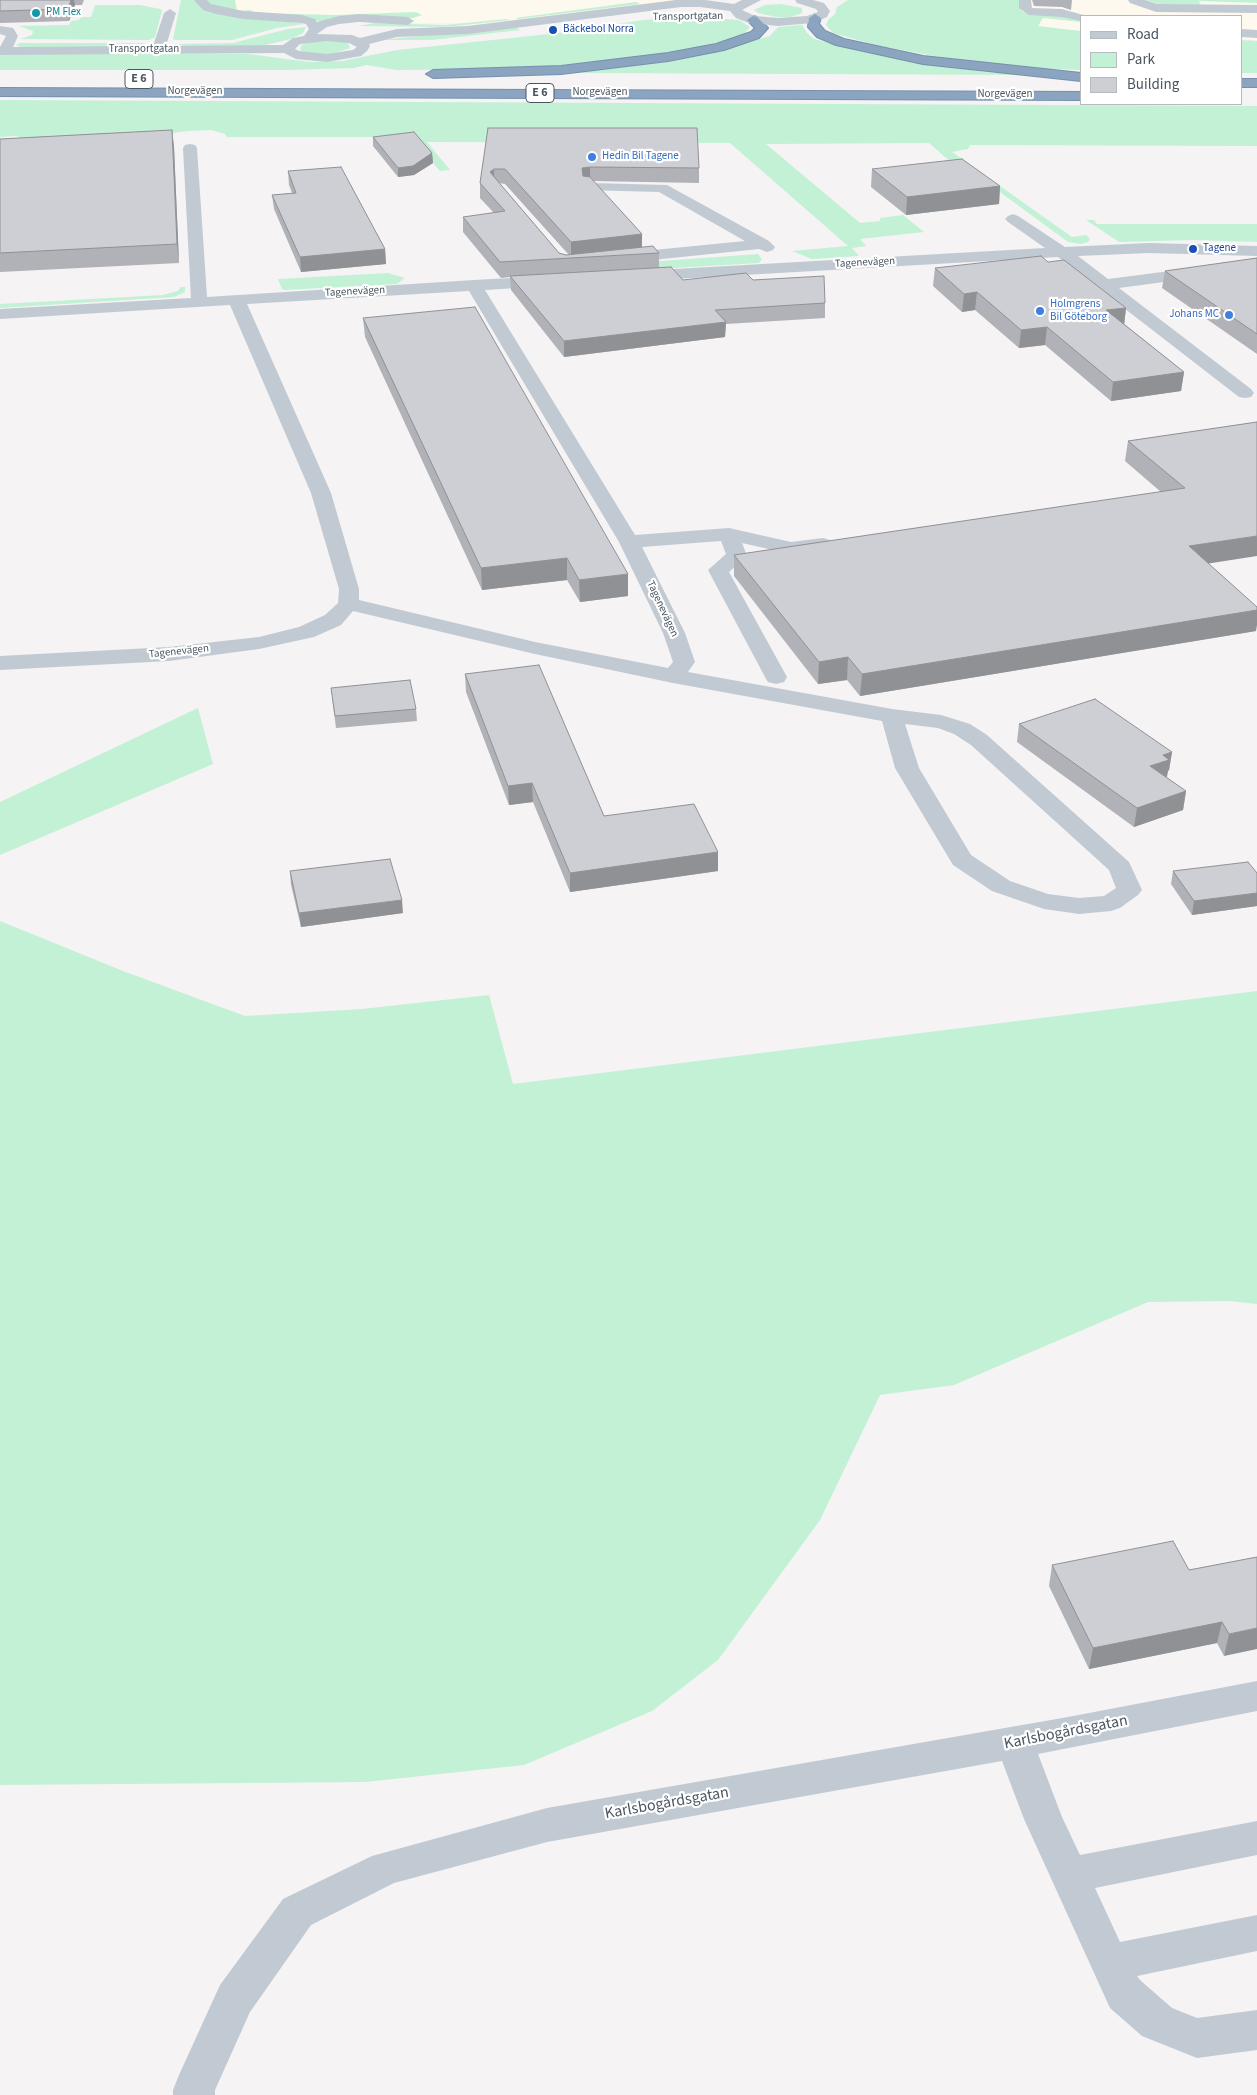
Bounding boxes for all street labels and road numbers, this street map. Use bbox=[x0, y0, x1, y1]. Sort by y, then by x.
street label: Transportgatan bbox=[653, 10, 723, 24]
street label: Transportgatan bbox=[109, 43, 179, 57]
road number: E 6 bbox=[125, 70, 153, 88]
road number: E 6 bbox=[526, 84, 554, 102]
street label: Norgevägen bbox=[167, 85, 223, 99]
street label: Norgevägen bbox=[572, 86, 628, 100]
street label: Norgevägen bbox=[977, 88, 1033, 102]
street label: Tagenevägen bbox=[835, 255, 895, 271]
street label: Tagenevägen bbox=[325, 284, 385, 300]
street label: Tagenevägen bbox=[643, 579, 681, 639]
street label: Tagenevägen bbox=[148, 642, 210, 662]
street label: Karlsbogårdsgatan bbox=[1003, 1712, 1129, 1754]
street label: Karlsbogårdsgatan bbox=[604, 1784, 730, 1824]

